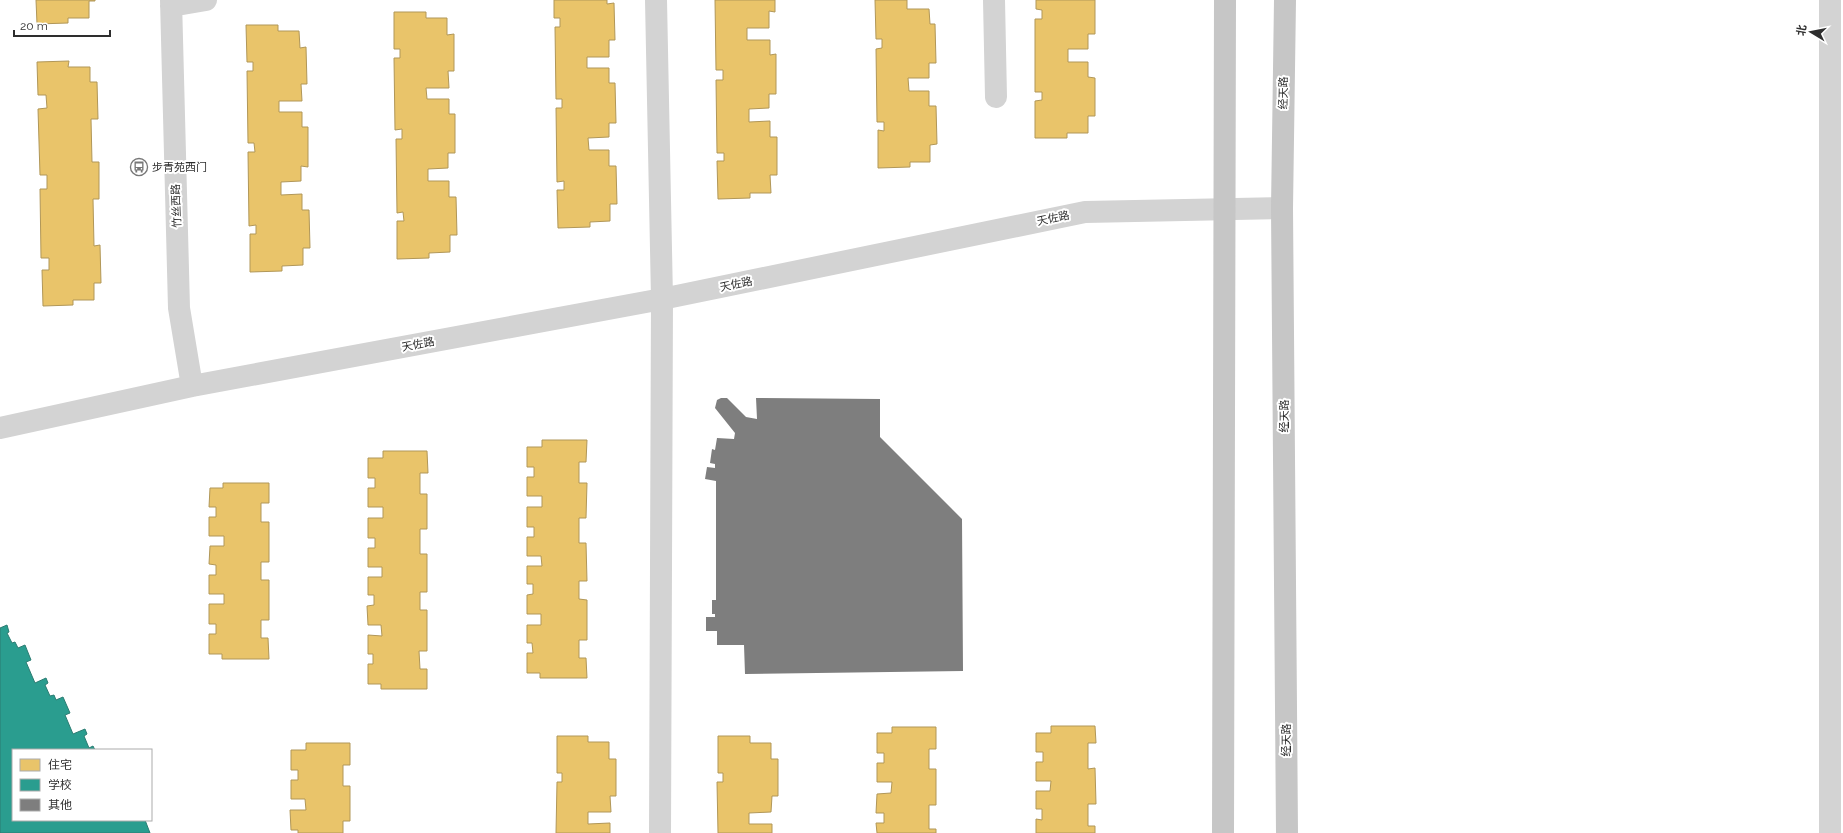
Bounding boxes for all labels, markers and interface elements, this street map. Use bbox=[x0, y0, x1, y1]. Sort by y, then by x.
scale bar bbox=[14, 12, 110, 38]
north arrow bbox=[1791, 12, 1831, 52]
text: 20 m bbox=[20, 19, 48, 33]
text: 北 bbox=[1794, 24, 1809, 37]
street label: 经天路 bbox=[1277, 76, 1290, 110]
bus stop icon: 步青苑西门 bbox=[129, 157, 149, 177]
place label: 步青苑西门 bbox=[152, 161, 207, 174]
street label: 竹丝西路 bbox=[169, 184, 184, 228]
street label: 天佐路 bbox=[1036, 209, 1071, 228]
street label: 天佐路 bbox=[719, 275, 754, 294]
street label: 天佐路 bbox=[401, 335, 436, 354]
street label: 经天路 bbox=[1278, 400, 1291, 433]
street label: 经天路 bbox=[1280, 724, 1293, 757]
legend bbox=[12, 749, 152, 821]
text: 住宅 bbox=[48, 758, 72, 772]
text: 学校 bbox=[48, 778, 72, 792]
text: 其他 bbox=[48, 798, 72, 812]

